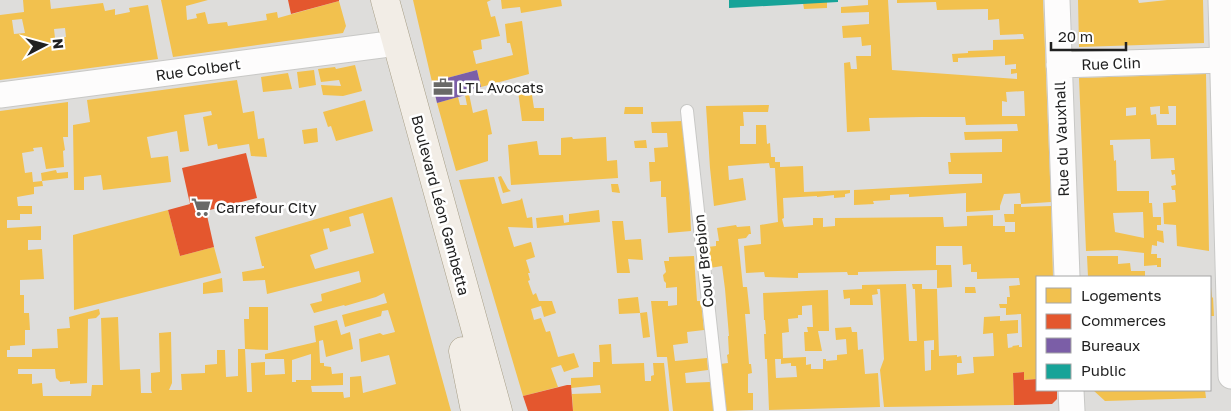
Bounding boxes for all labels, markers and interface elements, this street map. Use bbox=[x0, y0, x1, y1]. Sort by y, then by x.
north arrow bbox=[20, 20, 70, 70]
scale bar bbox=[1051, 20, 1126, 52]
text: 20 m bbox=[1058, 27, 1093, 45]
text: N bbox=[49, 37, 67, 50]
street label: Rue Clin bbox=[1081, 53, 1141, 73]
street label: Rue Colbert bbox=[154, 54, 242, 84]
office icon: LTL Avocats bbox=[432, 76, 454, 98]
place label: LTL Avocats bbox=[458, 78, 544, 96]
street label: Rue du Vauxhall bbox=[1050, 81, 1072, 197]
street label: Boulevard Léon Gambetta bbox=[408, 113, 474, 297]
supermarket icon: Carrefour City bbox=[190, 196, 212, 218]
place label: Carrefour City bbox=[216, 198, 317, 216]
street label: Cour Brebion bbox=[689, 213, 717, 309]
legend bbox=[1036, 276, 1211, 391]
text: Logements bbox=[1081, 286, 1161, 304]
text: Commerces bbox=[1081, 311, 1166, 329]
text: Bureaux bbox=[1081, 336, 1140, 354]
text: Public bbox=[1081, 361, 1126, 379]

